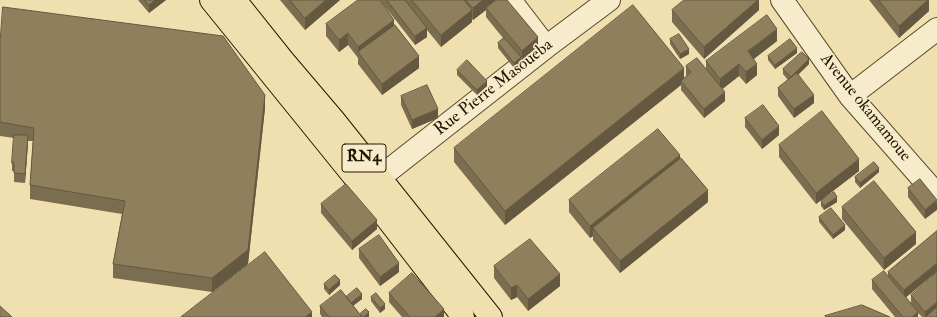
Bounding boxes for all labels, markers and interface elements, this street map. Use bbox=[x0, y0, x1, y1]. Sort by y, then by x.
street label: Rue Pierre Masoueba bbox=[431, 35, 557, 141]
street label: Avenue okamamoue bbox=[815, 50, 915, 166]
road number: RN4 bbox=[342, 144, 386, 172]

